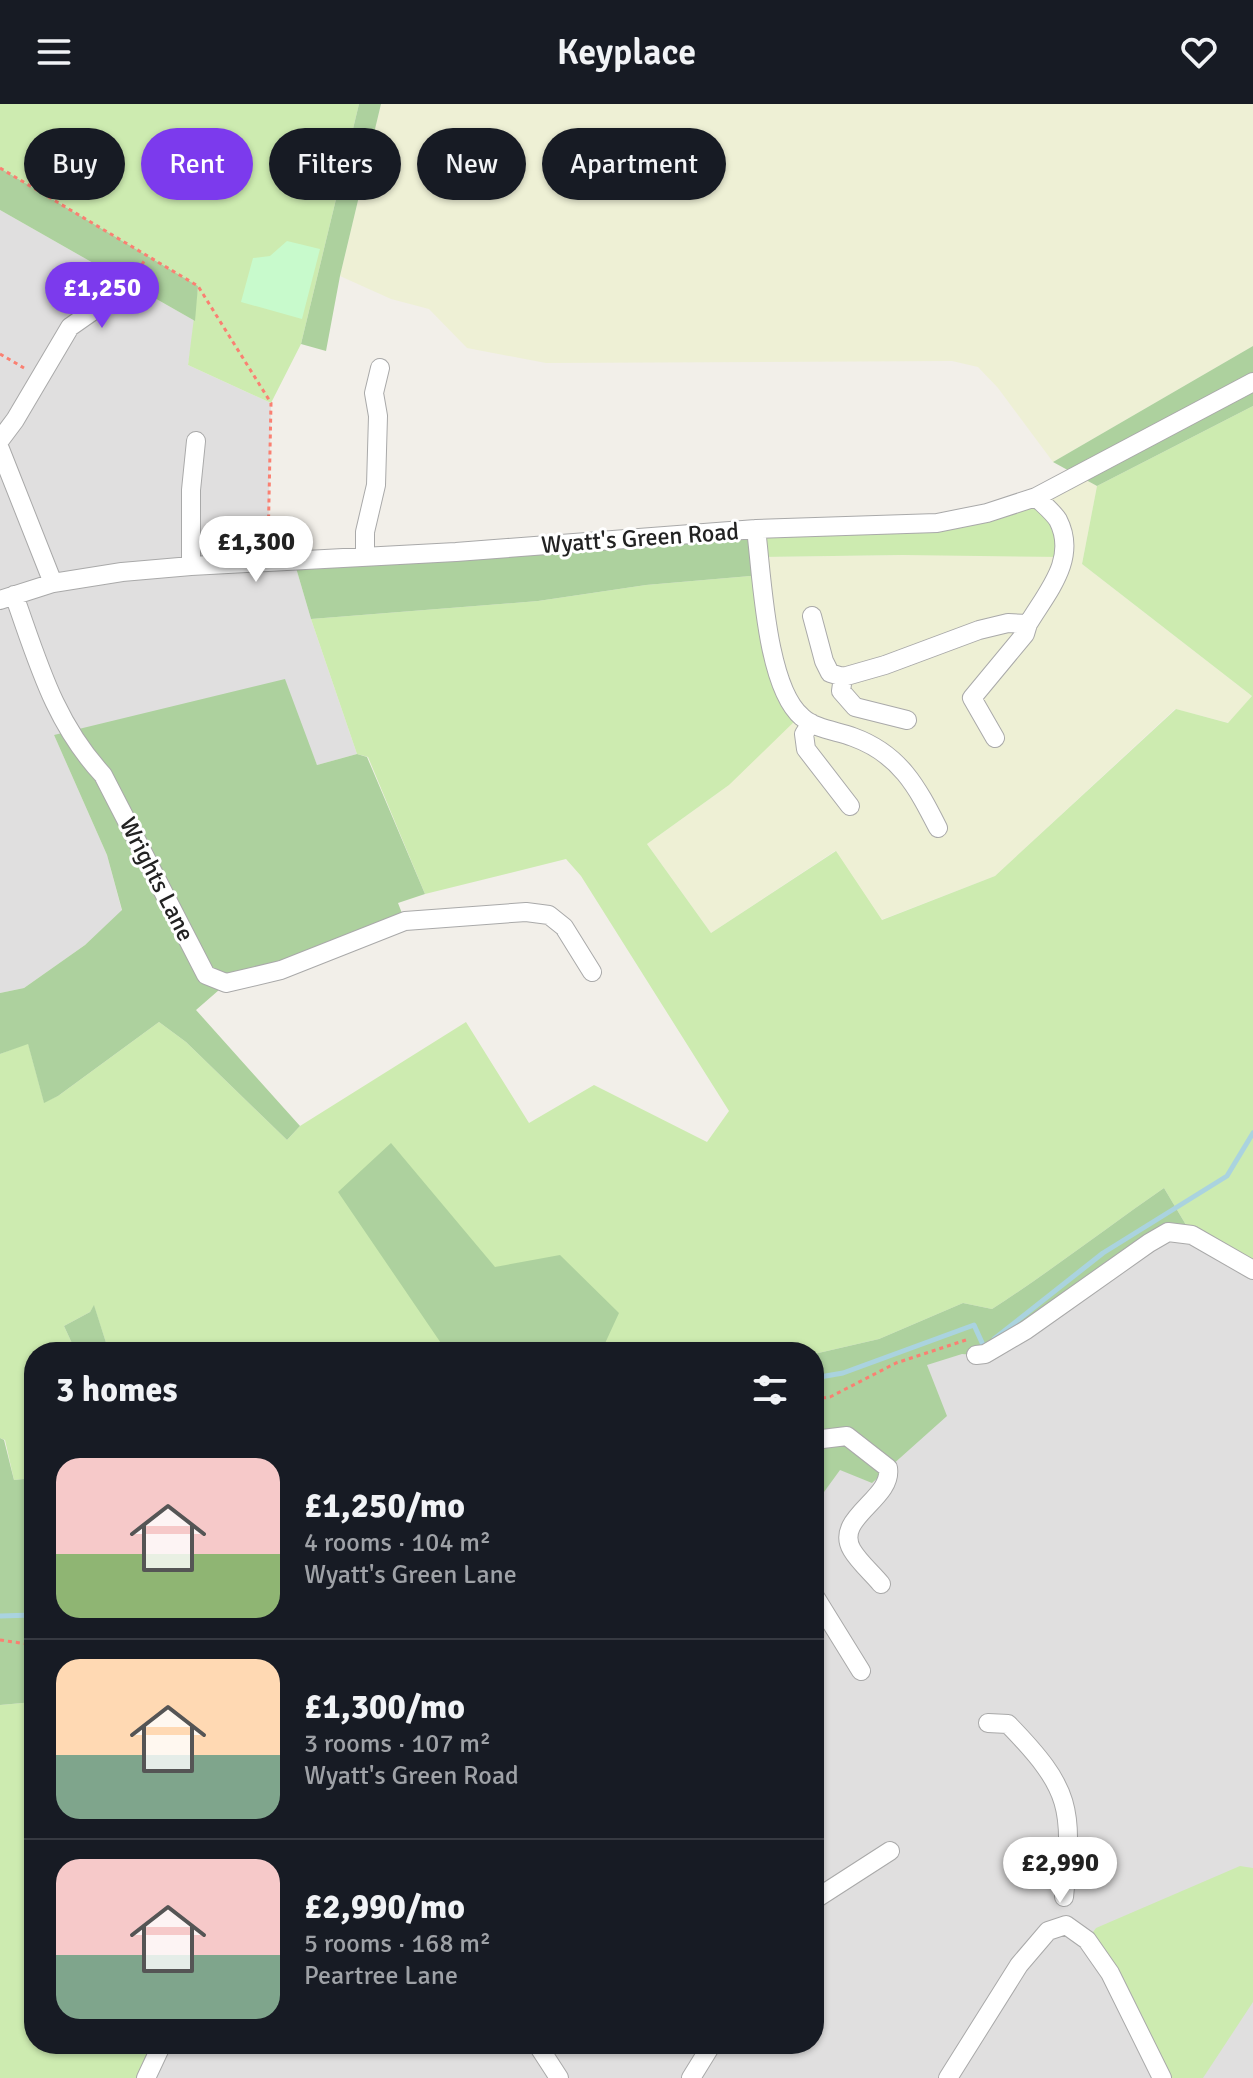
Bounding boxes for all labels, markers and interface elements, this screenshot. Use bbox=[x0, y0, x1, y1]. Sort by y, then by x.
icon: menu bbox=[32, 30, 76, 74]
text: Keyplace bbox=[557, 30, 696, 75]
icon: heart bbox=[1177, 30, 1221, 74]
chip: Buy bbox=[24, 128, 125, 200]
chip: Rent bbox=[141, 128, 253, 200]
chip: Filters bbox=[269, 128, 401, 200]
chip: New bbox=[417, 128, 526, 200]
chip: Apartment bbox=[542, 128, 726, 200]
pin: £1,250 bbox=[37, 262, 167, 330]
text: £1,250 bbox=[63, 272, 141, 304]
pin: £1,300 bbox=[191, 516, 321, 584]
street label: Wyatt's Green Road bbox=[540, 516, 740, 560]
text: £1,300 bbox=[217, 526, 295, 558]
street label: Wrights Lane bbox=[113, 812, 201, 946]
icon: filters bbox=[748, 1368, 792, 1412]
text: 3 homes bbox=[56, 1369, 177, 1411]
text: £1,250/mo bbox=[304, 1485, 465, 1527]
icon: home bbox=[120, 1490, 216, 1586]
text: 4 rooms · 104 m² bbox=[304, 1527, 491, 1559]
text: Wyatt's Green Lane bbox=[304, 1559, 517, 1591]
text: £1,300/mo bbox=[304, 1686, 465, 1728]
icon: home bbox=[120, 1691, 216, 1787]
text: 3 rooms · 107 m² bbox=[304, 1728, 491, 1760]
text: Wyatt's Green Road bbox=[304, 1760, 519, 1792]
pin: £2,990 bbox=[995, 1837, 1125, 1905]
text: £2,990 bbox=[1021, 1847, 1099, 1879]
text: £2,990/mo bbox=[304, 1886, 465, 1928]
icon: home bbox=[120, 1891, 216, 1987]
text: 5 rooms · 168 m² bbox=[304, 1928, 491, 1960]
text: Peartree Lane bbox=[304, 1960, 458, 1992]

